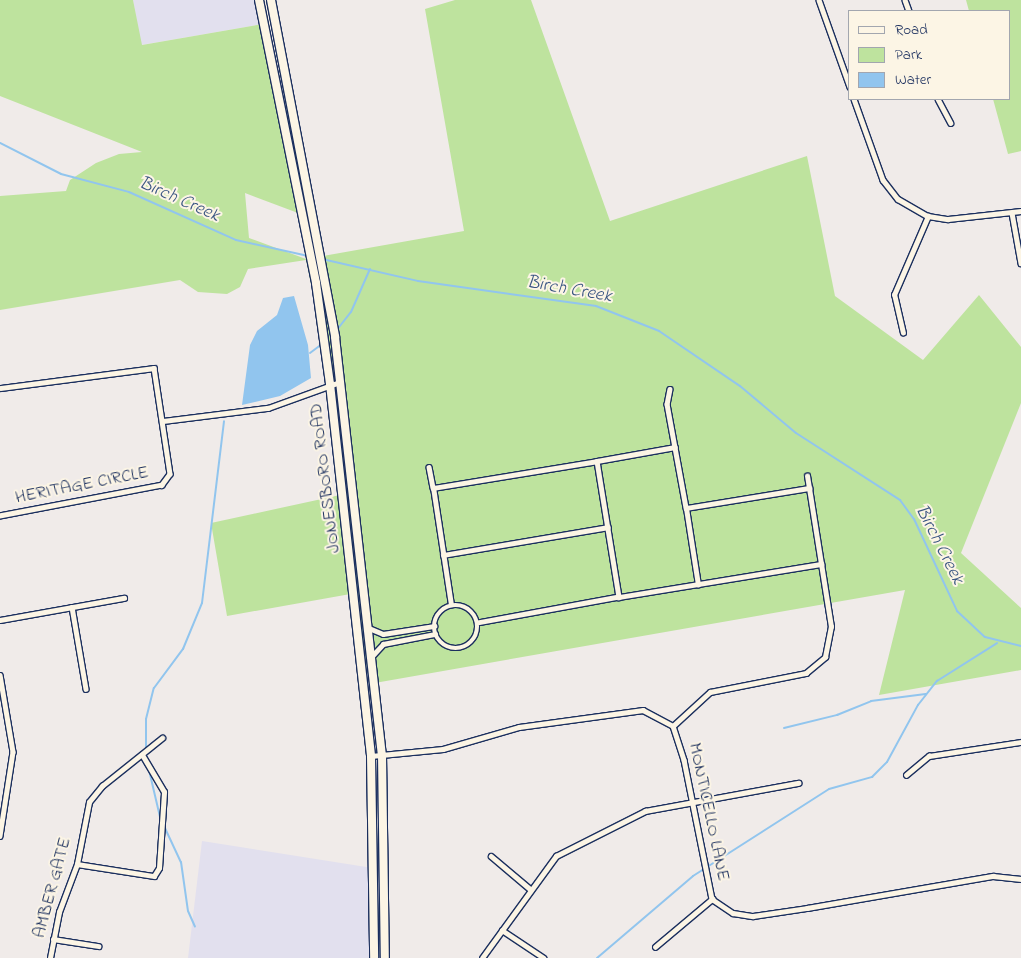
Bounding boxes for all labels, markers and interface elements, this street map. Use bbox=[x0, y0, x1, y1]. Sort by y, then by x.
legend bbox=[848, 10, 1011, 100]
text: Road bbox=[895, 19, 928, 41]
text: Park bbox=[895, 44, 922, 66]
text: Water bbox=[895, 69, 931, 91]
water label: Birch Creek bbox=[135, 172, 223, 228]
water label: Birch Creek bbox=[525, 271, 613, 309]
street label: JONESBORO ROAD bbox=[306, 402, 346, 554]
street label: HERITAGE CIRCLE bbox=[14, 462, 150, 510]
water label: Birch Creek bbox=[909, 502, 969, 588]
street label: MONTICELLO LANE bbox=[683, 741, 733, 883]
street label: AMBER GATE bbox=[29, 835, 77, 941]

